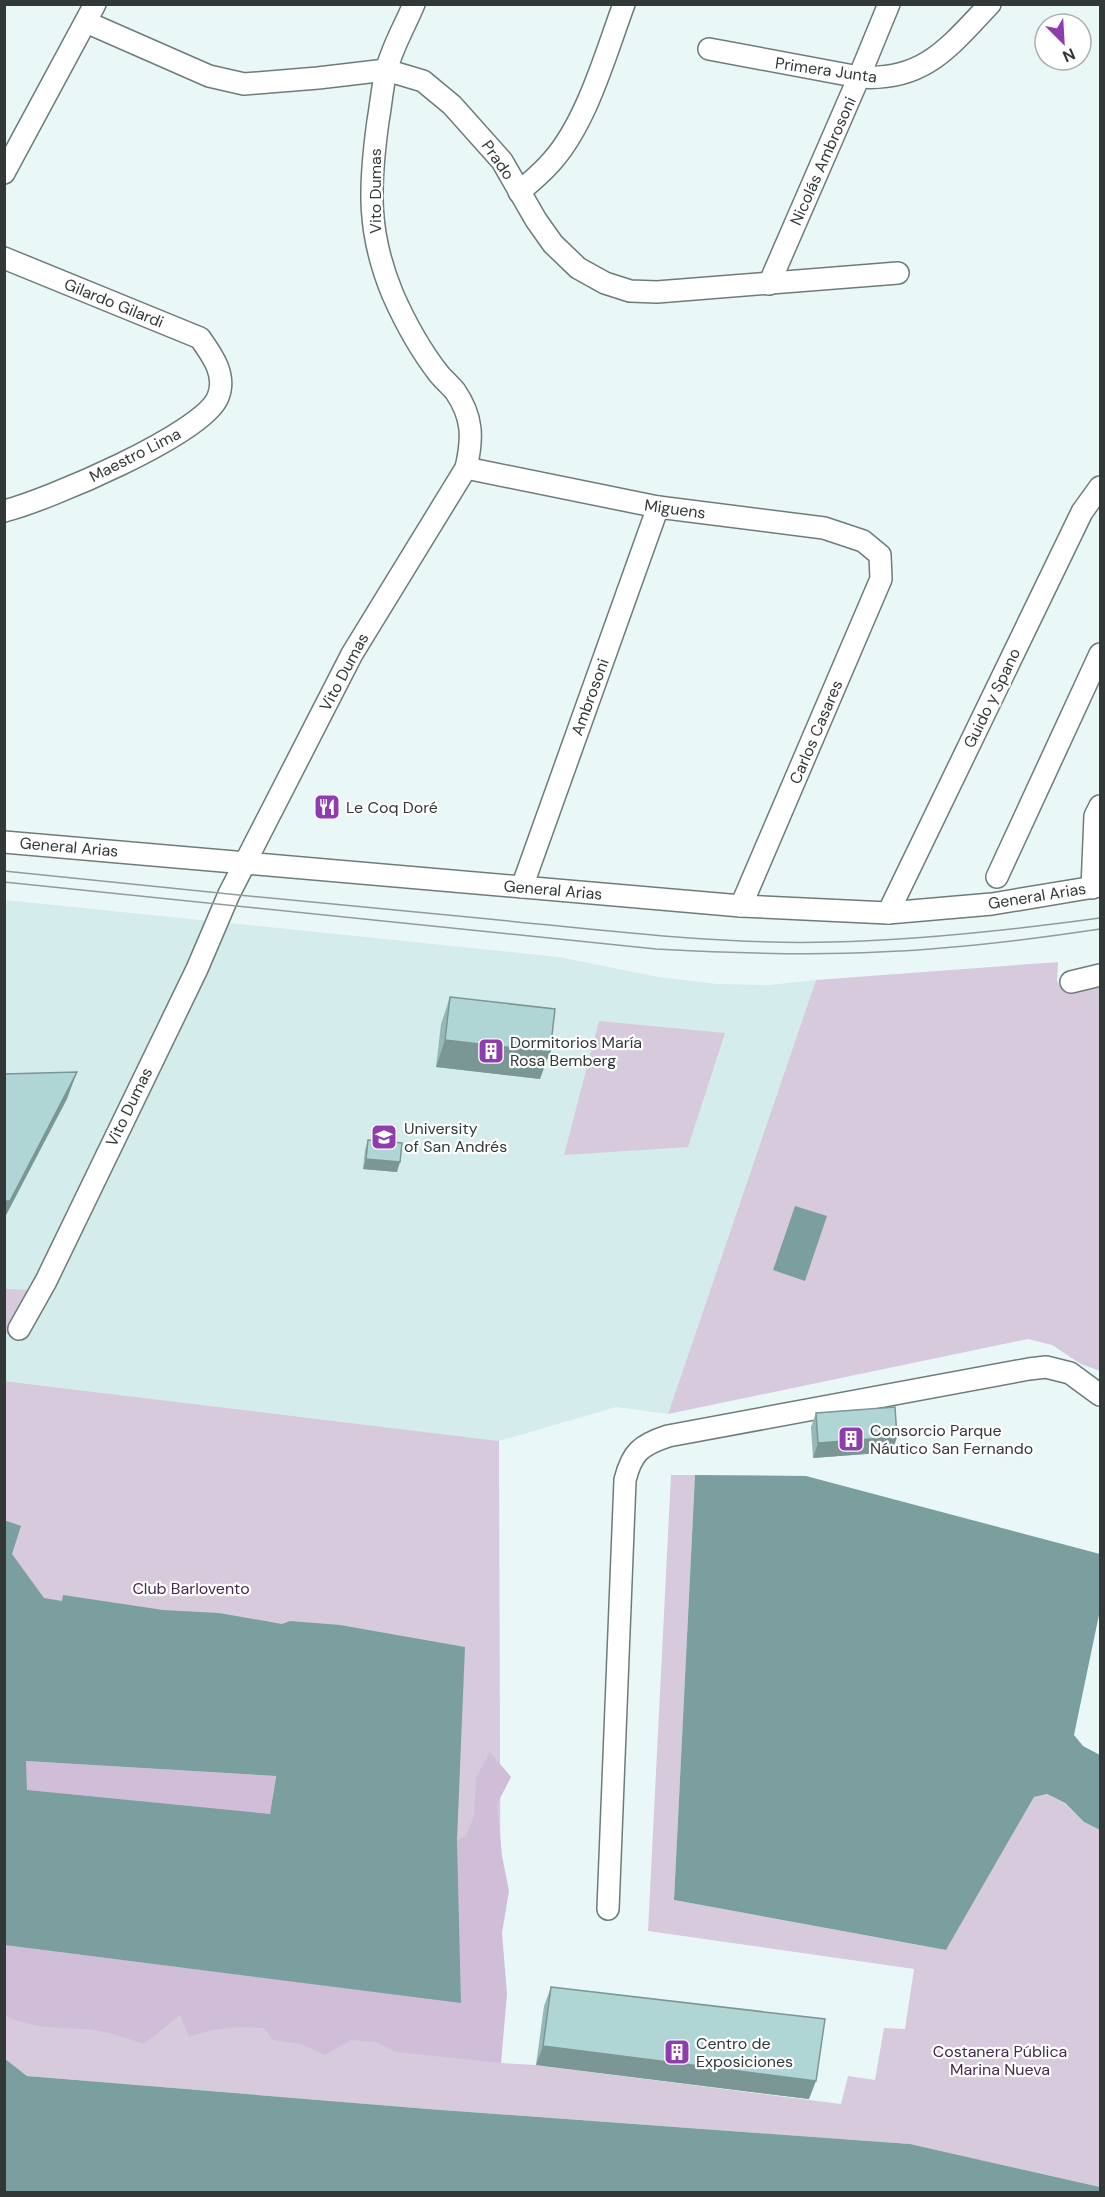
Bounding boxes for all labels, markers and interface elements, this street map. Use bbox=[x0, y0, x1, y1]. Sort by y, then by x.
north arrow bbox=[1033, 12, 1093, 72]
text: N bbox=[1059, 43, 1078, 67]
street label: Primera Junta bbox=[774, 52, 878, 88]
street label: Nicolás Ambrosoni bbox=[785, 93, 861, 229]
street label: Prado bbox=[477, 136, 519, 184]
street label: Vito Dumas bbox=[365, 148, 386, 234]
street label: Gilardo Gilardi bbox=[61, 274, 167, 332]
street label: Maestro Lima bbox=[86, 423, 184, 487]
street label: Miguens bbox=[643, 494, 707, 524]
street label: Vito Dumas bbox=[315, 629, 373, 715]
street label: Guido y Spano bbox=[959, 645, 1025, 751]
street label: Ambrosoni bbox=[566, 656, 614, 738]
street label: Carlos Casares bbox=[785, 677, 847, 787]
restaurant icon: Le Coq Doré bbox=[312, 792, 342, 822]
place label: Le Coq Doré bbox=[346, 797, 438, 818]
street label: General Arias bbox=[19, 832, 119, 862]
street label: General Arias bbox=[503, 875, 603, 905]
street label: General Arias bbox=[986, 878, 1088, 914]
place label: Dormitorios María Rosa Bemberg bbox=[510, 1032, 642, 1071]
building icon: Dormitorios María Rosa Bemberg bbox=[476, 1036, 506, 1066]
street label: Vito Dumas bbox=[101, 1064, 157, 1150]
place label: University of San Andrés bbox=[404, 1118, 507, 1157]
school or university icon: University of San Andrés bbox=[369, 1122, 399, 1152]
place label: Consorcio Parque Náutico San Fernando bbox=[870, 1420, 1033, 1459]
building icon: Consorcio Parque Náutico San Fernando bbox=[836, 1424, 866, 1454]
park label: Club Barlovento bbox=[132, 1578, 250, 1599]
place label: Centro de Exposiciones bbox=[696, 2033, 793, 2072]
building icon: Centro de Exposiciones bbox=[662, 2037, 692, 2067]
park label: Costanera Pública Marina Nueva bbox=[933, 2041, 1067, 2080]

